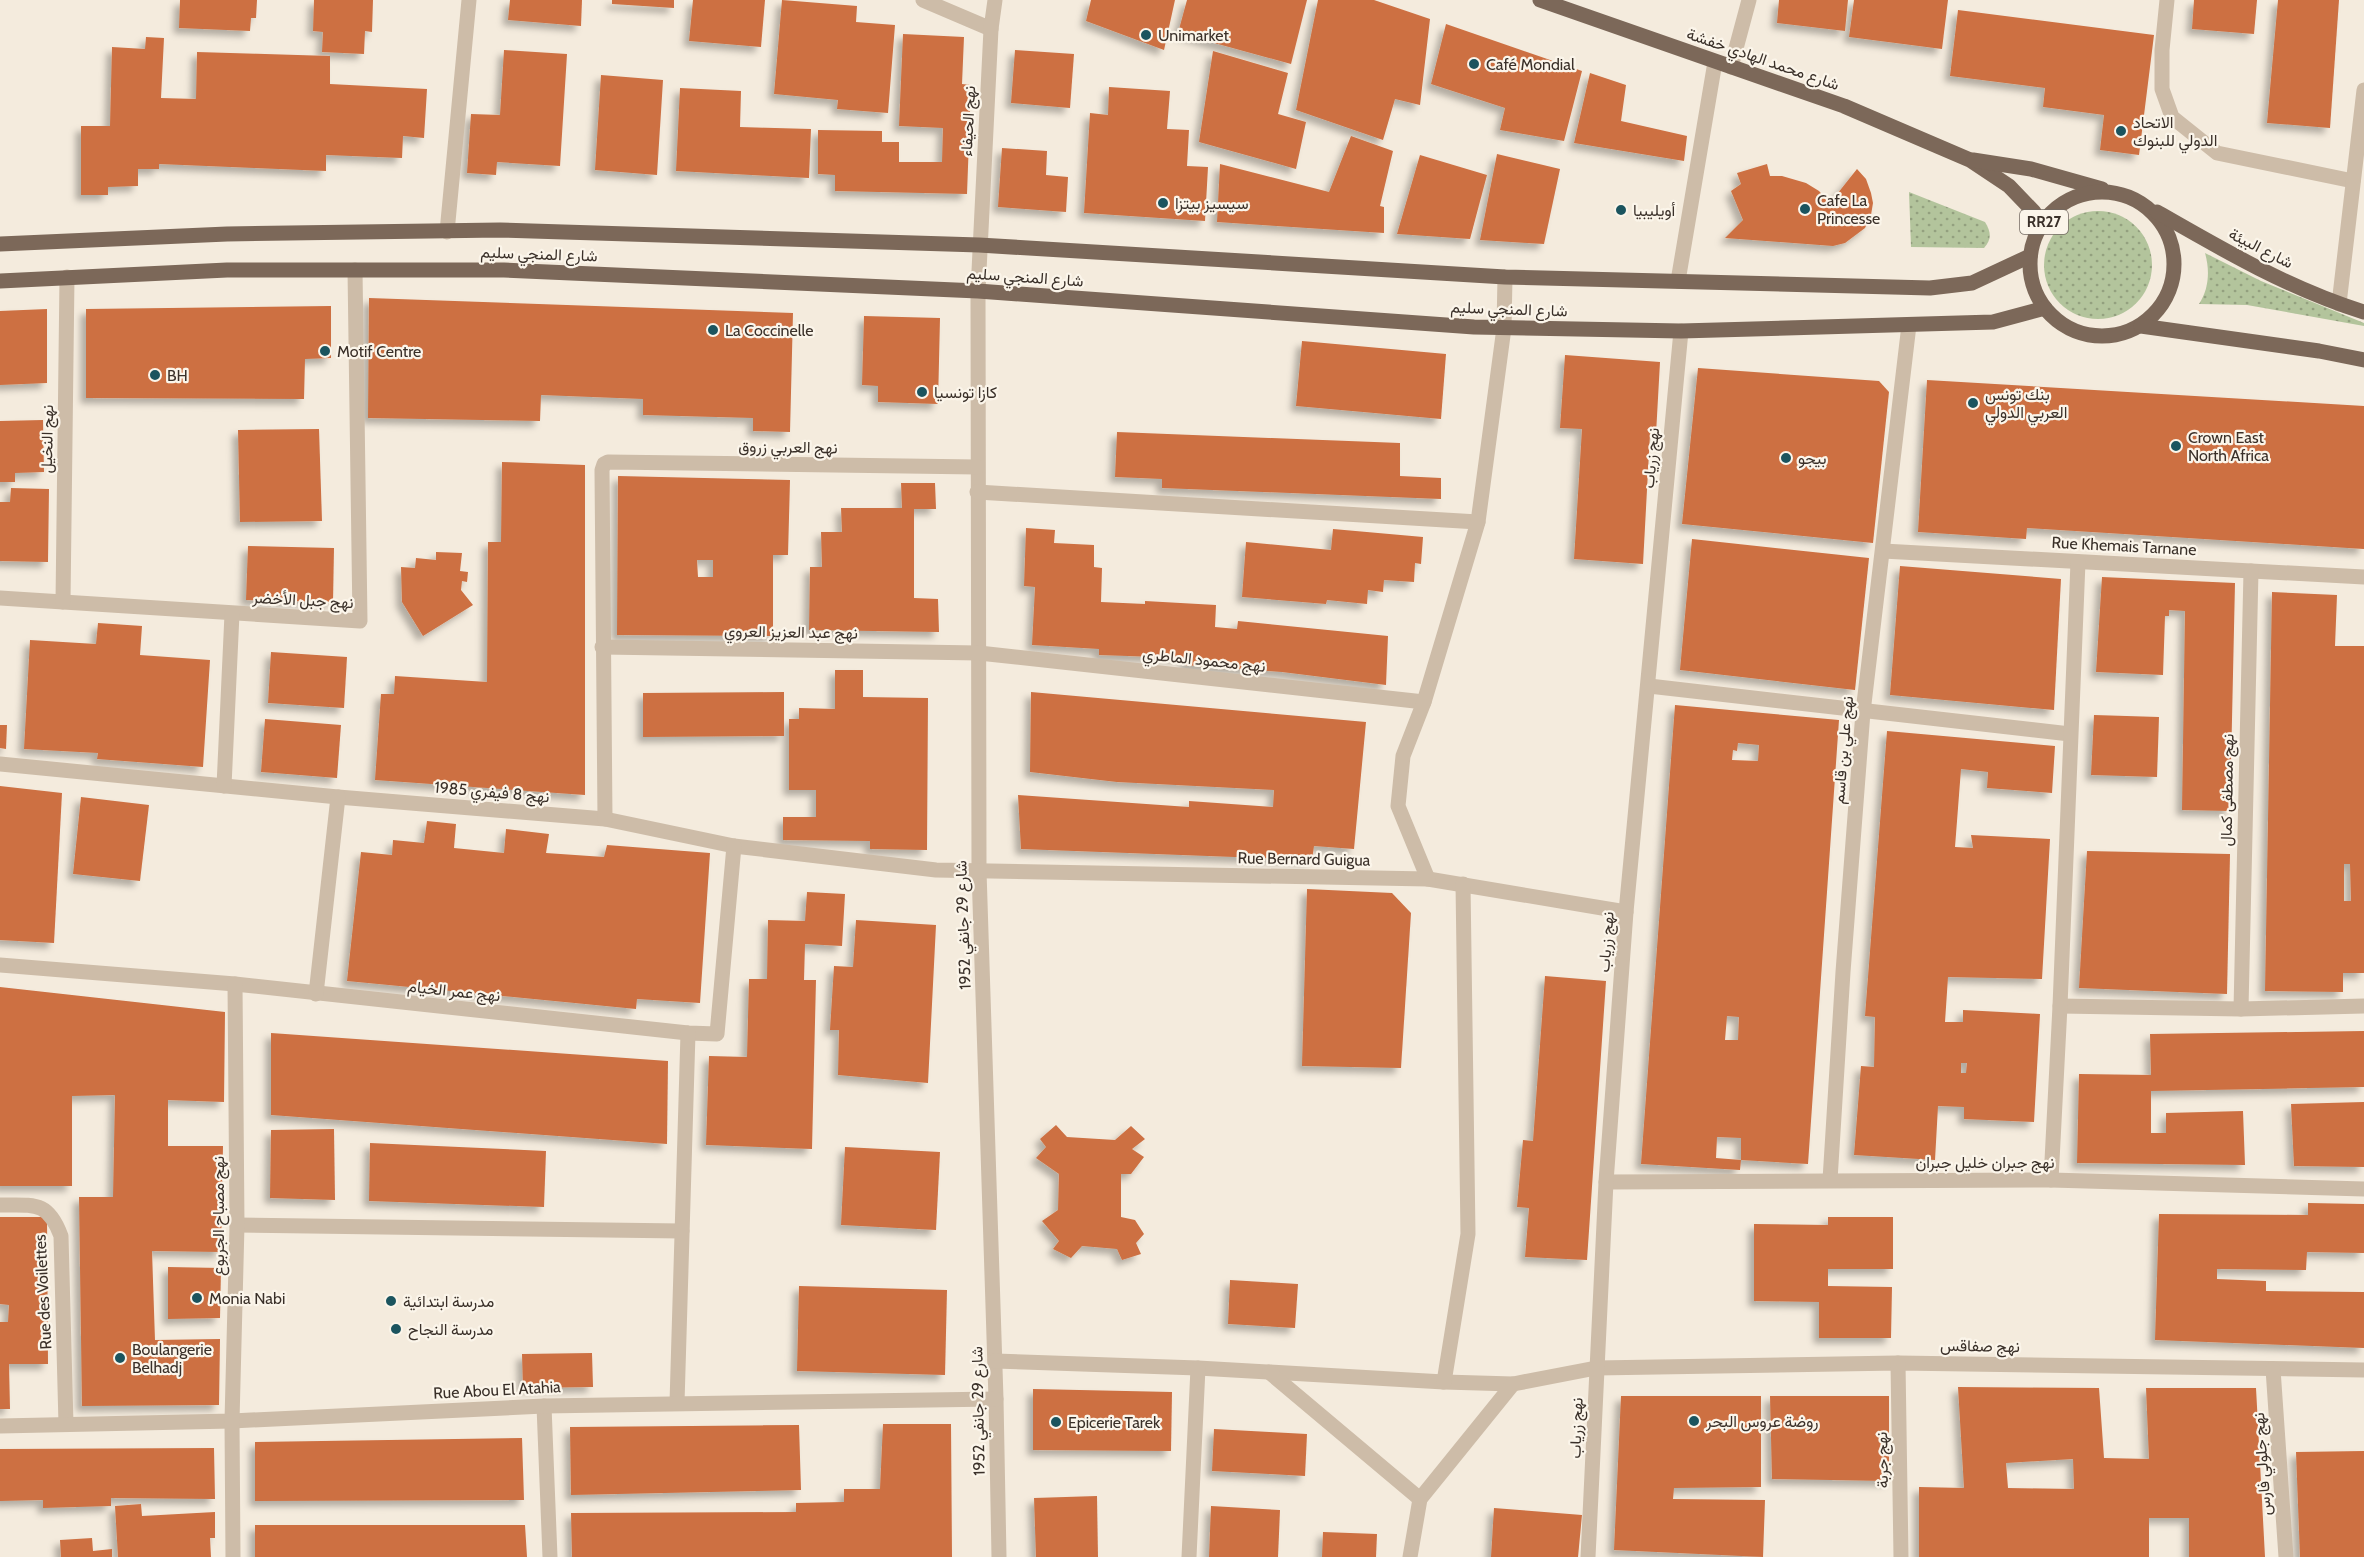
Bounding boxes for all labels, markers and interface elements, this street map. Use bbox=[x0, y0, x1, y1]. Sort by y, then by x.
street label: شارع محمد الهادي خفشة bbox=[1683, 24, 1842, 98]
place label: Unimarket bbox=[1158, 26, 1229, 45]
marker: Unimarket bbox=[1139, 28, 1153, 42]
place label: Café Mondial bbox=[1486, 55, 1575, 74]
marker: Café Mondial bbox=[1467, 57, 1481, 71]
street label: نهج الحيفاء bbox=[957, 85, 981, 157]
place label: الاتحاد الدولي للبنوك bbox=[2133, 113, 2217, 154]
marker: الاتحاد الدولي للبنوك bbox=[2114, 124, 2128, 138]
place label: Cafe La Princesse bbox=[1817, 191, 1880, 228]
place label: سيسيز بيتزا bbox=[1175, 194, 1249, 214]
marker: سيسيز بيتزا bbox=[1156, 196, 1170, 210]
place label: أويليبيا bbox=[1633, 201, 1676, 221]
marker: Cafe La Princesse bbox=[1798, 202, 1812, 216]
marker: أويليبيا bbox=[1614, 203, 1628, 217]
road number: RR27 bbox=[2020, 210, 2068, 234]
street label: شارع البيئة bbox=[2225, 224, 2296, 274]
street label: شارع المنجي سليم bbox=[480, 242, 598, 270]
street label: شارع المنجي سليم bbox=[966, 263, 1084, 295]
street label: شارع المنجي سليم bbox=[1450, 297, 1568, 325]
place label: La Coccinelle bbox=[725, 321, 813, 340]
marker: La Coccinelle bbox=[706, 323, 720, 337]
place label: Motif Centre bbox=[337, 342, 421, 361]
marker: Motif Centre bbox=[318, 344, 332, 358]
place label: BH bbox=[167, 366, 188, 385]
marker: BH bbox=[148, 368, 162, 382]
place label: كازا تونسيا bbox=[934, 383, 997, 403]
marker: كازا تونسيا bbox=[915, 385, 929, 399]
place label: بنك تونس العربي الدولي bbox=[1985, 385, 2067, 426]
marker: بنك تونس العربي الدولي bbox=[1966, 396, 1980, 410]
street label: نهج النخيل bbox=[37, 404, 59, 474]
street label: نهج زرياب bbox=[1639, 427, 1665, 489]
place label: Crown East North Africa bbox=[2188, 428, 2269, 465]
street label: نهج العربي زروق bbox=[738, 437, 838, 461]
marker: Crown East North Africa bbox=[2169, 439, 2183, 453]
place label: بيجو bbox=[1798, 449, 1827, 469]
marker: بيجو bbox=[1779, 451, 1793, 465]
street label: Rue Khemais Tarnane bbox=[2051, 533, 2197, 559]
street label: نهج جبل الأخضر bbox=[251, 588, 354, 614]
street label: نهج عبد العزيز العروي bbox=[724, 621, 858, 647]
street label: نهج محمود الماطري bbox=[1141, 644, 1267, 680]
street label: نهج علي بن قاسم bbox=[1829, 695, 1861, 805]
street label: نهج مصطفى كمال bbox=[2217, 733, 2239, 847]
street label: نهج 8 فيفري 1985 bbox=[433, 778, 550, 810]
street label: Rue Bernard Guigua bbox=[1237, 848, 1371, 870]
street label: شارع 29 جانفي 1952 bbox=[951, 860, 979, 990]
street label: نهج زرياب bbox=[1594, 911, 1620, 973]
street label: نهج عمر الخيام bbox=[406, 977, 501, 1007]
street label: نهج جبران خليل جبران bbox=[1916, 1153, 2055, 1174]
street label: نهج مصباح الجربوع bbox=[209, 1156, 230, 1276]
street label: Rue des Voilettes bbox=[30, 1234, 56, 1350]
place label: Monia Nabi bbox=[209, 1289, 285, 1308]
marker: Monia Nabi bbox=[190, 1291, 204, 1305]
place label: مدرسة ابتدائية bbox=[403, 1292, 494, 1312]
marker: مدرسة ابتدائية bbox=[384, 1294, 398, 1308]
place label: مدرسة النجاح bbox=[408, 1320, 493, 1341]
marker: مدرسة النجاح bbox=[389, 1322, 403, 1336]
street label: نهج صفاقس bbox=[1940, 1336, 2020, 1358]
place label: Boulangerie Belhadj bbox=[132, 1340, 212, 1377]
street label: شارع 29 جانفي 1952 bbox=[967, 1346, 993, 1476]
marker: Boulangerie Belhadj bbox=[113, 1351, 127, 1365]
street label: Rue Abou El Atahia bbox=[433, 1377, 562, 1403]
street label: نهج زرياب bbox=[1565, 1397, 1589, 1459]
place label: روضة عروس البحر bbox=[1705, 1412, 1819, 1432]
street label: نهج جلولي فارس bbox=[2249, 1412, 2279, 1516]
place label: Epicerie Tarek bbox=[1068, 1413, 1161, 1432]
marker: روضة عروس البحر bbox=[1687, 1414, 1701, 1428]
marker: Epicerie Tarek bbox=[1049, 1415, 1063, 1429]
street label: نهج جربة bbox=[1872, 1431, 1894, 1488]

